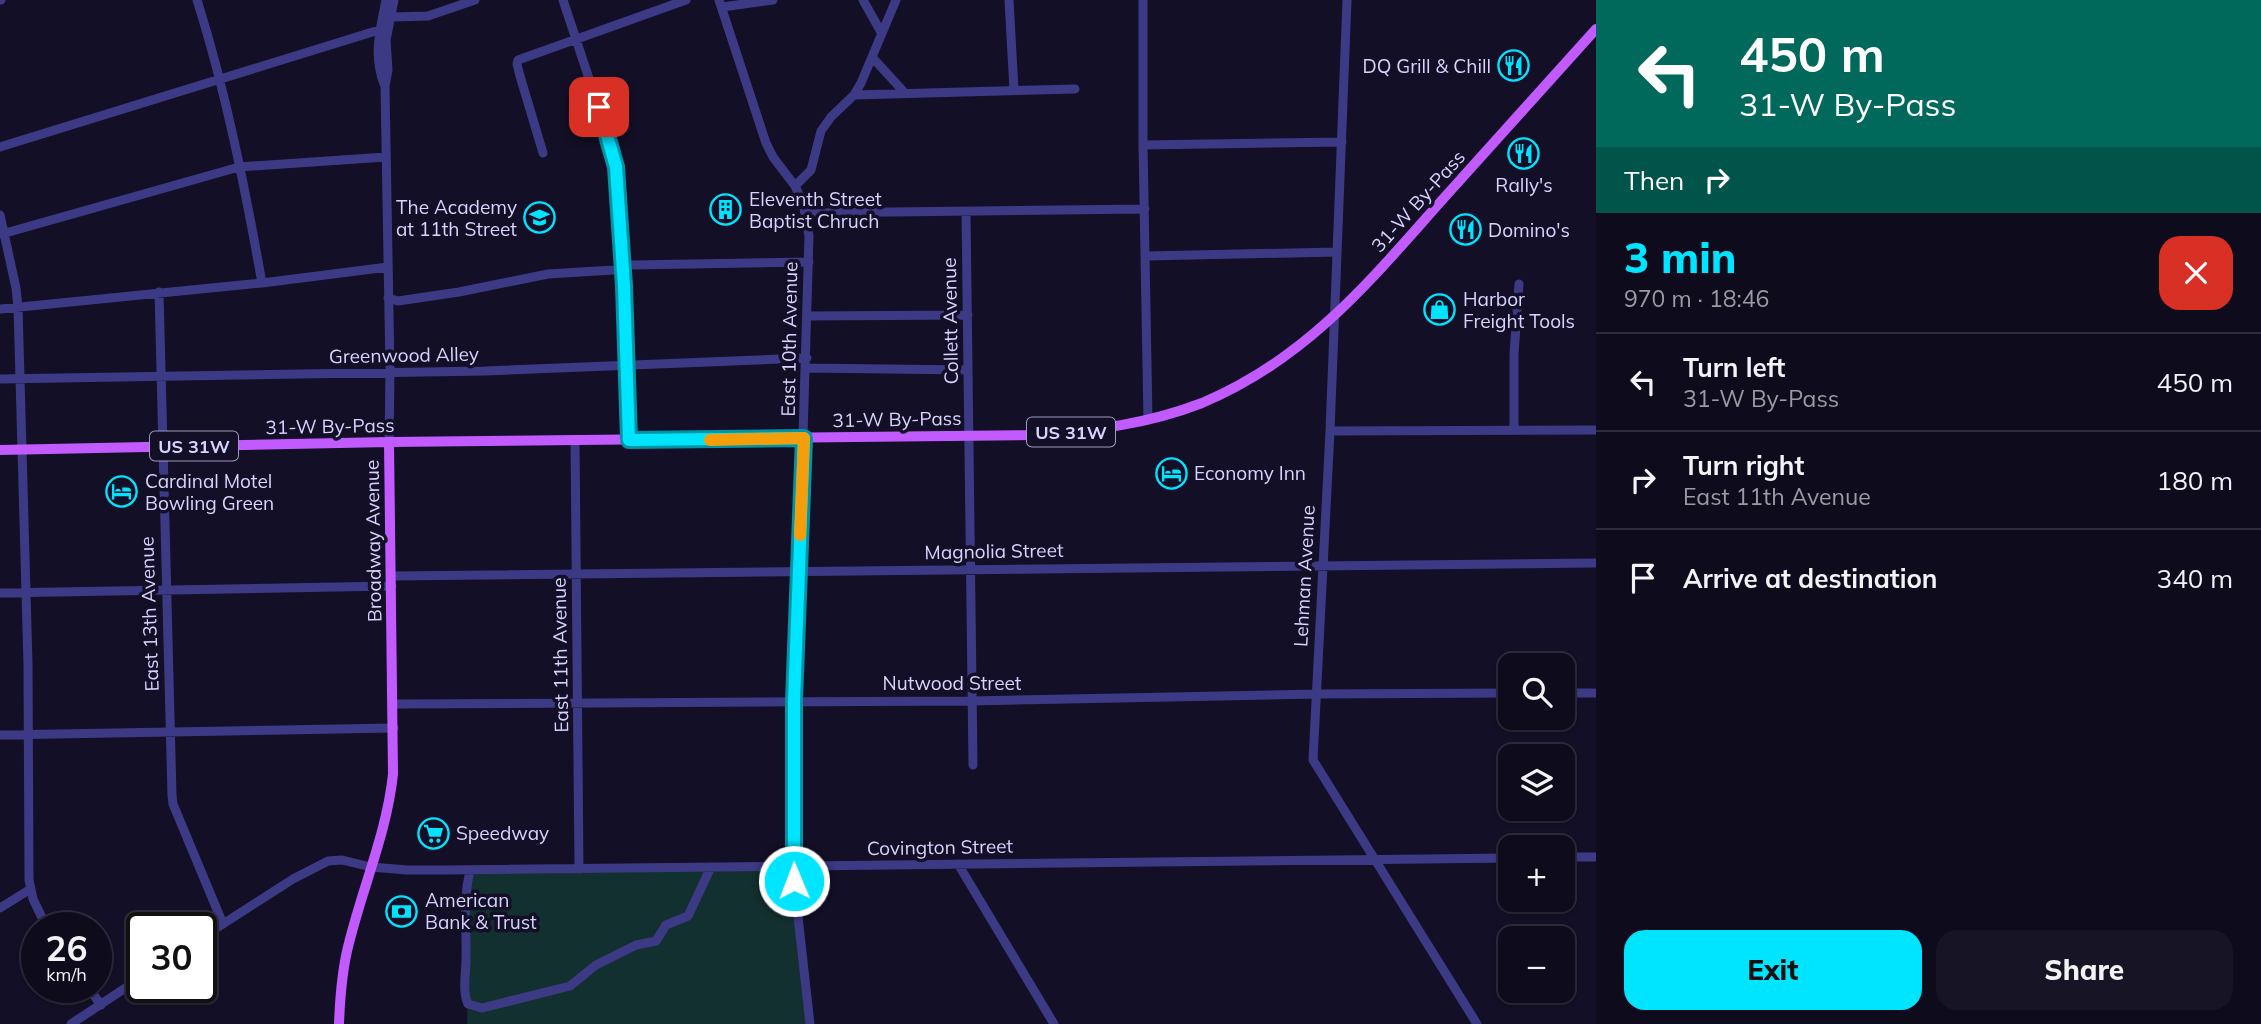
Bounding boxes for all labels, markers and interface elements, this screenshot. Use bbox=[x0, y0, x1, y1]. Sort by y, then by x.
text: 450 m bbox=[1739, 23, 1885, 84]
icon: left bbox=[1624, 28, 1715, 119]
restaurant icon: DQ Grill & Chill bbox=[1497, 49, 1531, 83]
place label: DQ Grill & Chill bbox=[1362, 54, 1491, 78]
pin bbox=[569, 77, 629, 137]
text: 31-W By-Pass bbox=[1739, 84, 1956, 124]
icon: arrive bbox=[580, 88, 618, 126]
restaurant icon: Rally's bbox=[1507, 137, 1541, 171]
street label: 31-W By-Pass bbox=[1366, 145, 1470, 257]
icon: right bbox=[1698, 161, 1736, 199]
text: Then bbox=[1624, 164, 1684, 197]
place label: Rally's bbox=[1495, 173, 1553, 197]
place label: Eleventh Street Baptist Chruch bbox=[749, 187, 882, 233]
building icon: Eleventh Street Baptist Chruch bbox=[709, 193, 743, 227]
place label: The Academy at 11th Street bbox=[396, 195, 517, 241]
school or university icon: The Academy at 11th Street bbox=[523, 201, 557, 235]
restaurant icon: Domino's bbox=[1448, 213, 1482, 247]
place label: Domino's bbox=[1488, 218, 1570, 242]
text: 3 min bbox=[1624, 231, 1737, 284]
button: close bbox=[2159, 236, 2233, 310]
street label: Collett Avenue bbox=[937, 257, 963, 385]
street label: East 10th Avenue bbox=[776, 261, 802, 417]
text: 970 m · 18:46 bbox=[1624, 284, 1769, 313]
place label: Harbor Freight Tools bbox=[1463, 287, 1575, 333]
shop icon: Harbor Freight Tools bbox=[1423, 293, 1457, 327]
street label: Greenwood Alley bbox=[329, 342, 479, 368]
text: Turn left bbox=[1683, 351, 1785, 384]
icon: left bbox=[1624, 363, 1662, 401]
text: 450 m bbox=[2157, 366, 2233, 399]
text: 31-W By-Pass bbox=[1683, 384, 1839, 413]
street label: 31-W By-Pass bbox=[832, 406, 962, 432]
street label: 31-W By-Pass bbox=[265, 413, 395, 439]
road number: US 31W bbox=[1027, 418, 1115, 446]
road number: US 31W bbox=[150, 432, 238, 461]
text: Turn right bbox=[1683, 449, 1804, 482]
hotel icon: Economy Inn bbox=[1154, 456, 1188, 490]
street label: Broadway Avenue bbox=[360, 460, 386, 622]
place label: Economy Inn bbox=[1194, 461, 1306, 485]
icon: right bbox=[1624, 461, 1662, 499]
text: 180 m bbox=[2157, 464, 2233, 497]
place label: Cardinal Motel Bowling Green bbox=[145, 469, 274, 515]
hotel icon: Cardinal Motel Bowling Green bbox=[105, 475, 139, 509]
text: East 11th Avenue bbox=[1683, 482, 1871, 511]
street label: Lehman Avenue bbox=[1288, 504, 1320, 648]
street label: East 13th Avenue bbox=[134, 536, 164, 692]
street label: Magnolia Street bbox=[924, 538, 1064, 564]
icon: arrive bbox=[1624, 559, 1662, 597]
text: Arrive at destination bbox=[1683, 562, 1938, 595]
text: 340 m bbox=[2157, 562, 2233, 595]
street label: East 11th Avenue bbox=[547, 577, 573, 733]
map controls bbox=[1498, 653, 1575, 1003]
button: search bbox=[1498, 653, 1575, 730]
street label: Nutwood Street bbox=[883, 671, 1022, 695]
button: layers bbox=[1498, 744, 1575, 821]
supermarket icon: Speedway bbox=[416, 816, 450, 850]
place label: Speedway bbox=[456, 821, 549, 845]
street label: Covington Street bbox=[867, 834, 1014, 860]
button: + bbox=[1498, 835, 1575, 912]
position arrow bbox=[757, 844, 831, 918]
place label: American Bank & Trust bbox=[425, 888, 537, 934]
bank icon: American Bank & Trust bbox=[385, 894, 419, 928]
speed limit sign: 30 bbox=[126, 912, 217, 1003]
text: 26 bbox=[45, 926, 88, 970]
button: − bbox=[1498, 926, 1575, 1003]
button: Exit bbox=[1624, 930, 1922, 1010]
button: Share bbox=[1936, 930, 2233, 1010]
text: km/h bbox=[46, 963, 87, 986]

